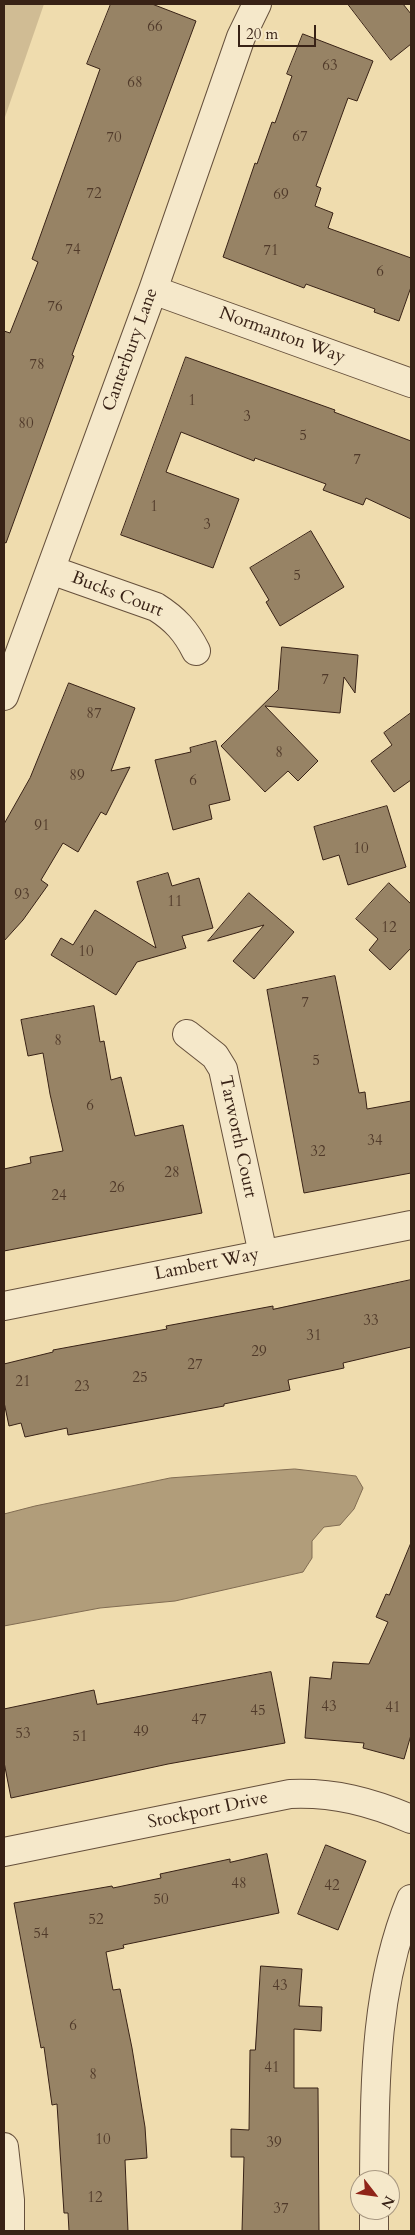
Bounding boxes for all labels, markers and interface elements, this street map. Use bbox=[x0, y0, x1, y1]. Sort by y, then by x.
scale bar bbox=[240, 15, 318, 47]
house number: 66 bbox=[147, 19, 163, 37]
text: 20 m bbox=[246, 24, 278, 44]
house number: 63 bbox=[322, 58, 338, 76]
house number: 68 bbox=[127, 75, 143, 93]
house number: 67 bbox=[292, 129, 308, 147]
house number: 70 bbox=[106, 130, 122, 148]
house number: 72 bbox=[86, 186, 102, 204]
house number: 69 bbox=[273, 187, 289, 205]
house number: 74 bbox=[65, 242, 81, 260]
house number: 71 bbox=[263, 243, 279, 261]
house number: 6 bbox=[376, 264, 384, 282]
street label: Canterbury Lane bbox=[99, 285, 163, 415]
house number: 76 bbox=[47, 299, 63, 317]
street label: Normanton Way bbox=[216, 303, 348, 369]
house number: 78 bbox=[29, 357, 45, 375]
house number: 1 bbox=[188, 393, 196, 411]
house number: 3 bbox=[243, 409, 251, 427]
house number: 80 bbox=[18, 416, 34, 434]
house number: 5 bbox=[299, 428, 307, 446]
house number: 7 bbox=[353, 452, 361, 470]
house number: 1 bbox=[150, 499, 158, 517]
house number: 3 bbox=[203, 517, 211, 535]
street label: Bucks Court bbox=[68, 568, 166, 622]
house number: 5 bbox=[293, 568, 301, 586]
house number: 7 bbox=[321, 672, 329, 690]
house number: 87 bbox=[86, 706, 102, 724]
house number: 8 bbox=[275, 745, 283, 763]
house number: 89 bbox=[69, 768, 85, 786]
house number: 6 bbox=[189, 773, 197, 791]
house number: 91 bbox=[34, 818, 50, 836]
house number: 10 bbox=[353, 841, 369, 859]
house number: 93 bbox=[14, 887, 30, 905]
house number: 11 bbox=[167, 894, 183, 912]
house number: 12 bbox=[381, 920, 397, 938]
house number: 10 bbox=[78, 944, 94, 962]
house number: 7 bbox=[301, 995, 309, 1013]
house number: 8 bbox=[54, 1033, 62, 1051]
house number: 5 bbox=[312, 1053, 320, 1071]
street label: Tarworth Court bbox=[214, 1074, 260, 1200]
house number: 6 bbox=[86, 1098, 94, 1116]
house number: 34 bbox=[367, 1133, 383, 1151]
house number: 32 bbox=[310, 1144, 326, 1162]
house number: 28 bbox=[164, 1165, 180, 1183]
house number: 26 bbox=[109, 1180, 125, 1198]
house number: 24 bbox=[51, 1188, 67, 1206]
street label: Lambert Way bbox=[153, 1244, 261, 1286]
house number: 33 bbox=[363, 1313, 379, 1331]
house number: 31 bbox=[306, 1328, 322, 1346]
house number: 29 bbox=[251, 1344, 267, 1362]
house number: 27 bbox=[187, 1357, 203, 1375]
house number: 25 bbox=[132, 1370, 148, 1388]
house number: 21 bbox=[15, 1374, 31, 1392]
house number: 23 bbox=[74, 1379, 90, 1397]
house number: 43 bbox=[321, 1699, 337, 1717]
house number: 41 bbox=[385, 1700, 401, 1718]
house number: 45 bbox=[250, 1703, 266, 1721]
house number: 47 bbox=[191, 1712, 207, 1730]
house number: 49 bbox=[133, 1724, 149, 1742]
house number: 53 bbox=[15, 1726, 31, 1744]
house number: 51 bbox=[72, 1729, 88, 1747]
street label: Stockport Drive bbox=[146, 1788, 270, 1834]
house number: 48 bbox=[231, 1876, 247, 1894]
house number: 42 bbox=[324, 1878, 340, 1896]
house number: 50 bbox=[153, 1892, 169, 1910]
house number: 52 bbox=[88, 1912, 104, 1930]
house number: 54 bbox=[33, 1926, 49, 1944]
house number: 43 bbox=[272, 1978, 288, 1996]
house number: 6 bbox=[69, 2018, 77, 2036]
house number: 41 bbox=[264, 2060, 280, 2078]
house number: 8 bbox=[89, 2067, 97, 2085]
house number: 10 bbox=[95, 2132, 111, 2150]
house number: 39 bbox=[266, 2135, 282, 2153]
north arrow bbox=[350, 2170, 400, 2220]
house number: 12 bbox=[87, 2190, 103, 2208]
text: N bbox=[376, 2192, 399, 2212]
house number: 37 bbox=[273, 2201, 289, 2219]

